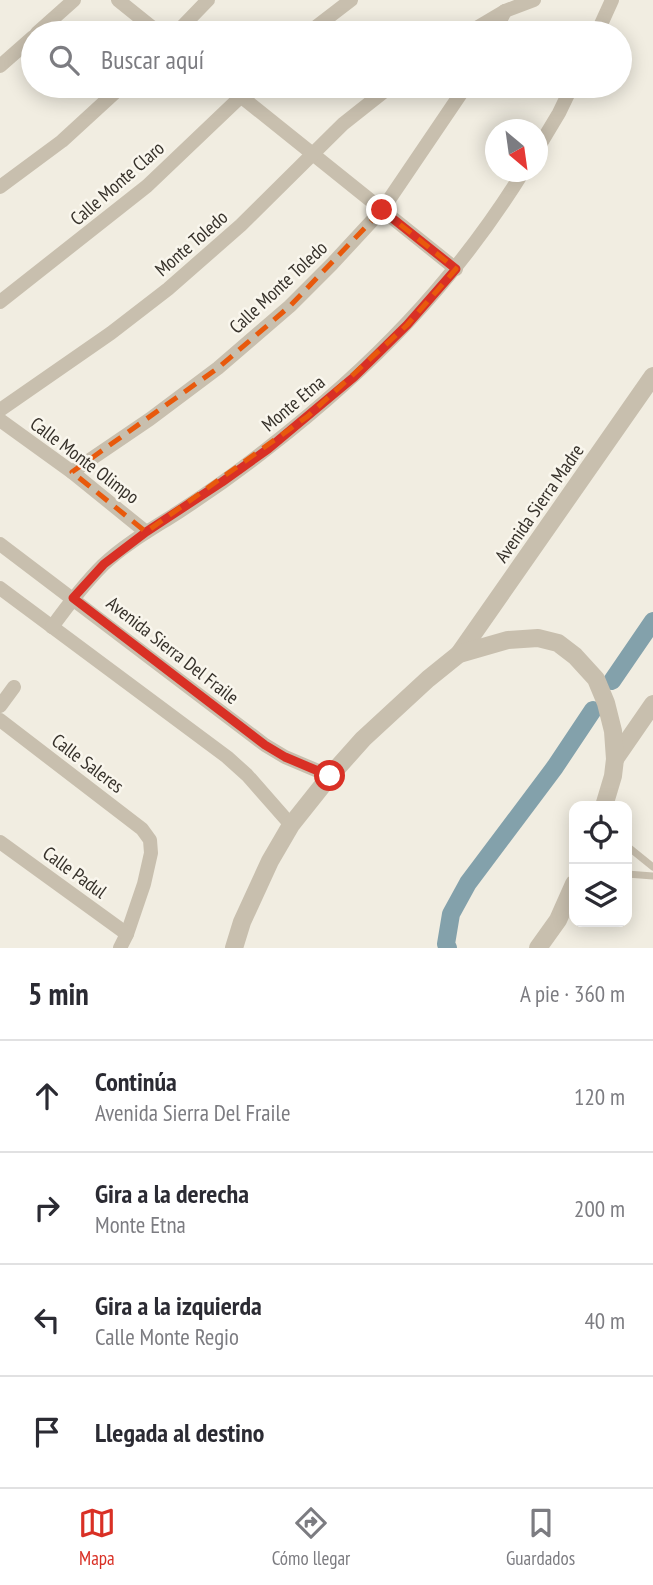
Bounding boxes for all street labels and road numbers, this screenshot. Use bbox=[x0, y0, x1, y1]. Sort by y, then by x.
street label: Calle Monte Claro bbox=[65, 136, 169, 230]
street label: Monte Toledo bbox=[150, 205, 232, 281]
street label: Calle Monte Toledo bbox=[224, 235, 332, 339]
street label: Monte Etna bbox=[257, 370, 329, 436]
street label: Calle Monte Olimpo bbox=[26, 411, 144, 509]
street label: Avenida Sierra Madre bbox=[489, 439, 589, 567]
street label: Avenida Sierra Del Fraile bbox=[102, 591, 244, 709]
street label: Calle Saleres bbox=[47, 728, 129, 798]
street label: Calle Padul bbox=[38, 841, 112, 904]

